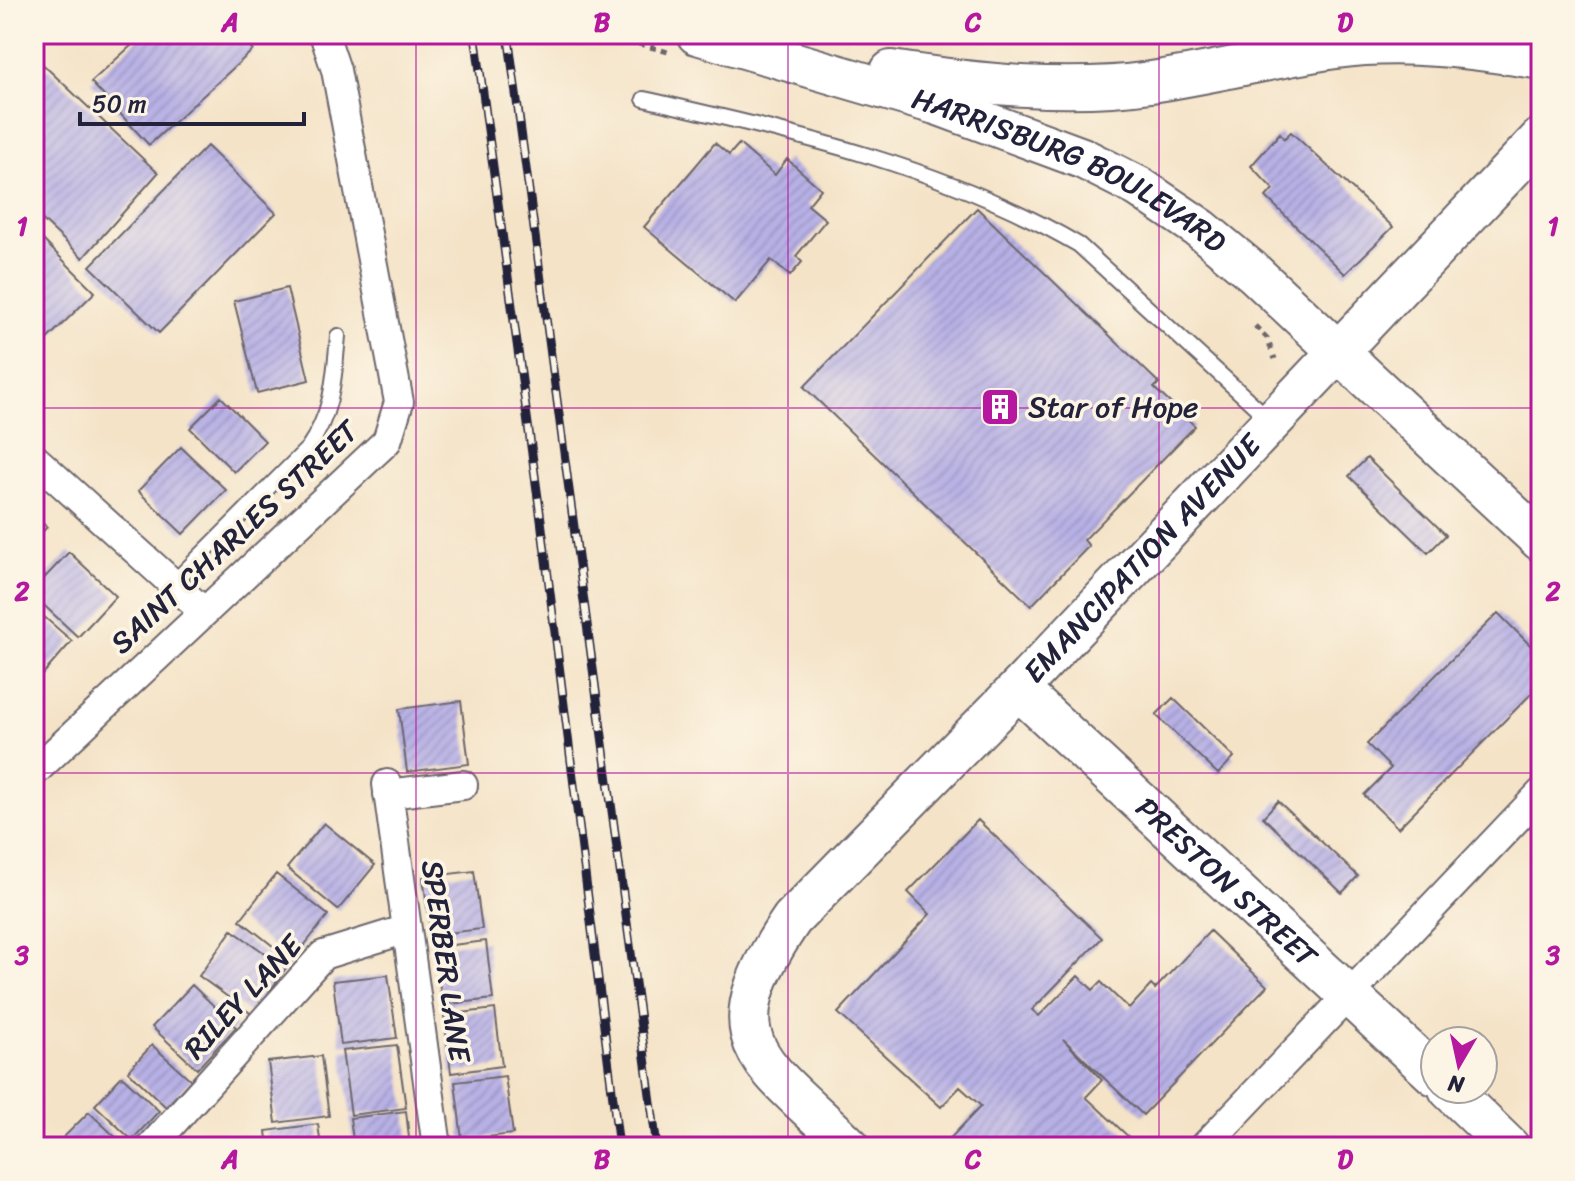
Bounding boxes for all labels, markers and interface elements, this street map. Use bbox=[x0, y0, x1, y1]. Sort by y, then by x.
text: A bbox=[220, 0, 239, 45]
text: B bbox=[594, 0, 611, 45]
text: C bbox=[964, 0, 982, 45]
text: D bbox=[1337, 0, 1353, 45]
street label: HARRISBURG BOULEVARD bbox=[905, 71, 1239, 267]
scale bar bbox=[80, 76, 304, 126]
text: 50 m bbox=[92, 83, 147, 125]
text: 1 bbox=[16, 203, 28, 249]
text: 1 bbox=[1547, 203, 1559, 249]
place label: Star of Hope bbox=[1028, 380, 1199, 434]
building icon: Star of Hope bbox=[979, 386, 1021, 428]
street label: SAINT CHARLES STREET bbox=[97, 405, 373, 668]
street label: EMANCIPATION AVENUE bbox=[1009, 419, 1276, 696]
text: 2 bbox=[13, 568, 30, 614]
text: 2 bbox=[1544, 568, 1561, 614]
street label: PRESTON STREET bbox=[1122, 783, 1332, 982]
street label: SPERBER LANE bbox=[405, 857, 487, 1068]
street label: RILEY LANE bbox=[170, 920, 318, 1073]
text: 3 bbox=[14, 932, 30, 978]
text: 3 bbox=[1545, 932, 1561, 978]
north arrow bbox=[1419, 1025, 1499, 1105]
text: N bbox=[1445, 1064, 1468, 1105]
text: A bbox=[220, 1136, 239, 1181]
text: B bbox=[594, 1136, 611, 1181]
text: C bbox=[964, 1136, 982, 1181]
text: D bbox=[1337, 1136, 1353, 1181]

